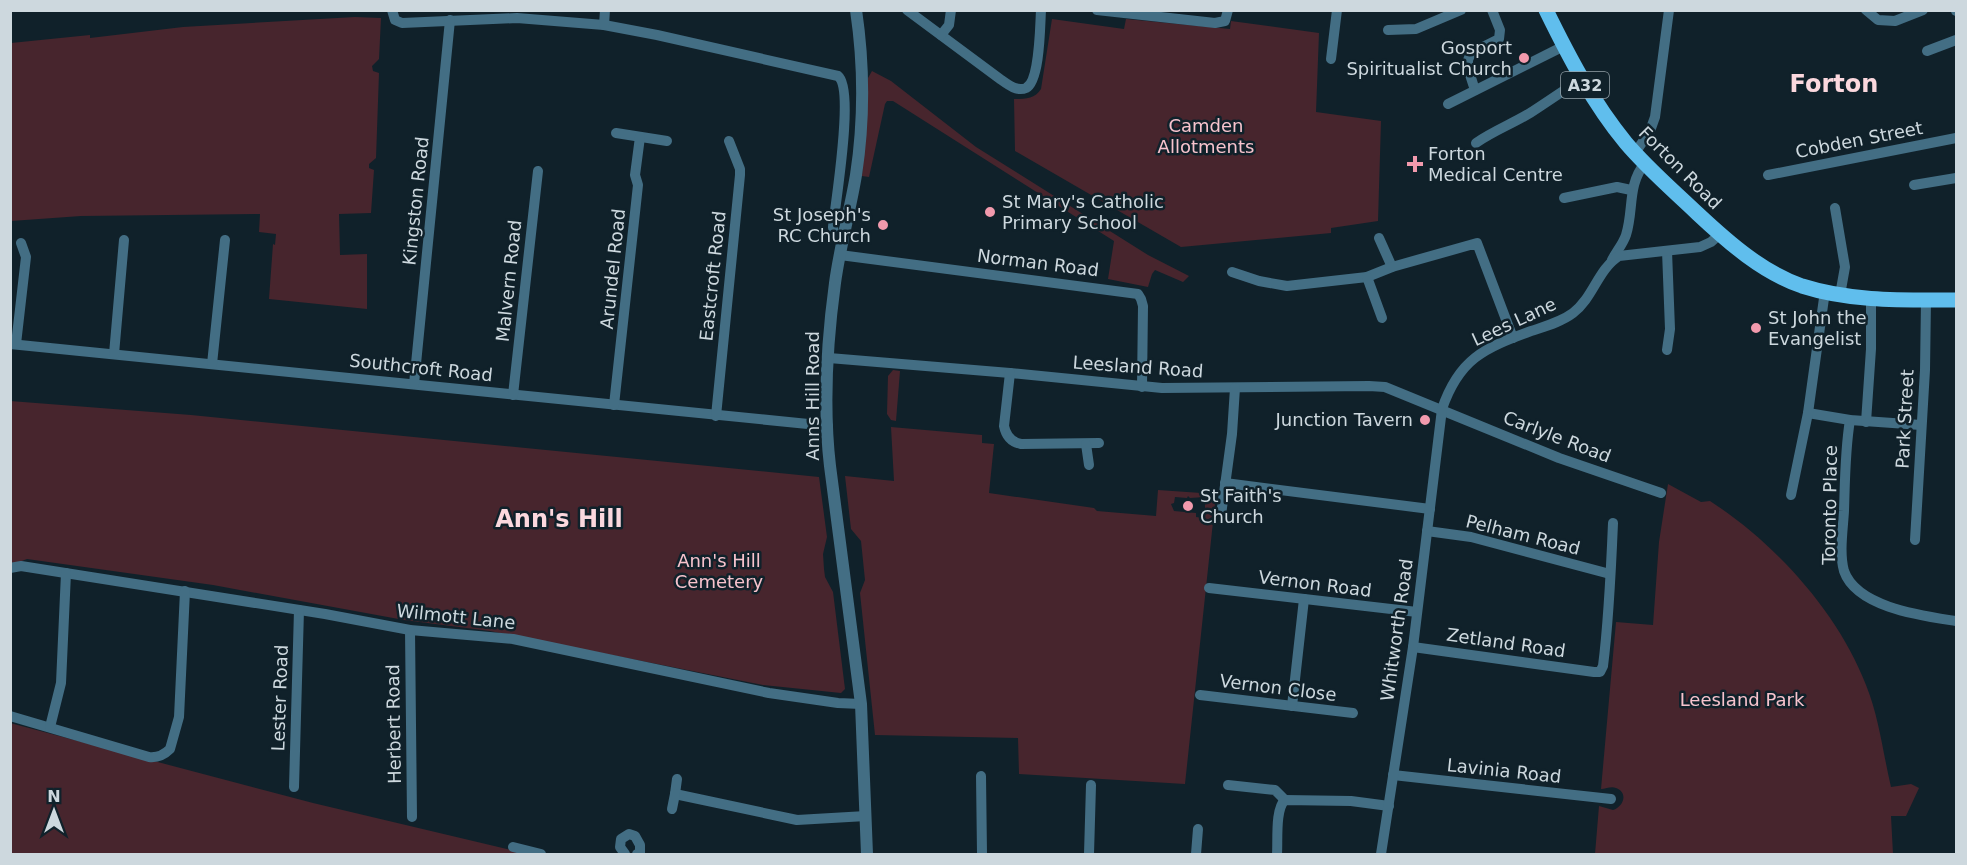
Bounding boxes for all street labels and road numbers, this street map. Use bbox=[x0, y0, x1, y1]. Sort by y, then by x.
road number: A32 bbox=[1561, 72, 1609, 98]
street label: Cobden Street bbox=[1793, 117, 1924, 162]
street label: Forton Road bbox=[1635, 122, 1726, 213]
street label: Kingston Road bbox=[398, 136, 433, 266]
street label: Arundel Road bbox=[596, 208, 629, 330]
street label: Eastcroft Road bbox=[695, 210, 730, 342]
street label: Malvern Road bbox=[492, 219, 525, 343]
street label: Norman Road bbox=[976, 245, 1100, 280]
street label: Lees Lane bbox=[1468, 293, 1559, 350]
street label: Anns Hill Road bbox=[802, 331, 823, 461]
street label: Southcroft Road bbox=[348, 350, 494, 385]
street label: Leesland Road bbox=[1072, 351, 1204, 382]
street label: Park Street bbox=[1891, 369, 1918, 469]
street label: Carlyle Road bbox=[1500, 406, 1614, 467]
street label: Toronto Place bbox=[1818, 445, 1841, 566]
street label: Pelham Road bbox=[1464, 510, 1582, 559]
street label: Whitworth Road bbox=[1376, 557, 1417, 703]
street label: Vernon Road bbox=[1257, 566, 1373, 601]
street label: Wilmott Lane bbox=[396, 600, 516, 633]
street label: Zetland Road bbox=[1445, 624, 1567, 661]
street label: Lester Road bbox=[267, 644, 292, 752]
street label: Herbert Road bbox=[382, 664, 405, 784]
street label: Vernon Close bbox=[1218, 670, 1338, 705]
street label: Lavinia Road bbox=[1446, 754, 1562, 787]

